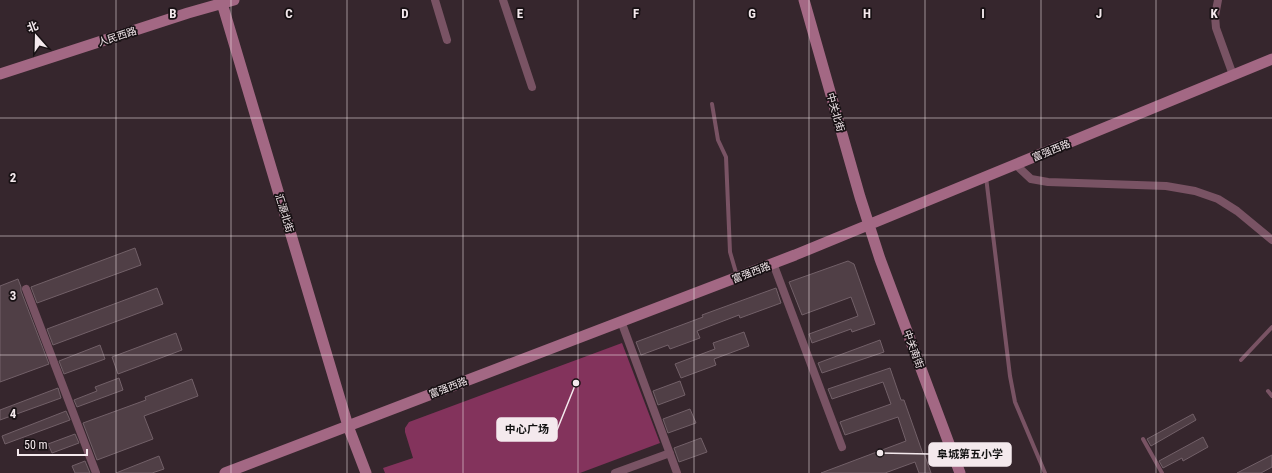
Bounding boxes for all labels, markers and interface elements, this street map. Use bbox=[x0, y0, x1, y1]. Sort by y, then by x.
text: B bbox=[169, 6, 177, 21]
text: C bbox=[285, 6, 293, 21]
text: D bbox=[401, 6, 409, 21]
text: E bbox=[517, 6, 524, 21]
text: F bbox=[633, 6, 639, 21]
text: G bbox=[748, 6, 756, 21]
text: H bbox=[863, 6, 871, 21]
text: I bbox=[981, 6, 985, 21]
text: J bbox=[1096, 6, 1102, 21]
text: K bbox=[1210, 6, 1218, 21]
north arrow bbox=[16, 16, 56, 56]
text: 北 bbox=[25, 19, 40, 35]
street label: 人民西路 bbox=[96, 25, 138, 48]
street label: 中关北街 bbox=[825, 91, 846, 133]
street label: 富强西路 bbox=[1031, 138, 1072, 163]
text: 2 bbox=[10, 170, 17, 185]
street label: 汇源北街 bbox=[273, 192, 296, 234]
street label: 富强西路 bbox=[731, 260, 772, 285]
text: 3 bbox=[10, 288, 16, 303]
street label: 中关南街 bbox=[902, 328, 926, 370]
street label: 富强西路 bbox=[428, 375, 469, 400]
text: 4 bbox=[10, 406, 17, 421]
callout: 中心广场 bbox=[497, 418, 557, 441]
text: 中心广场 bbox=[505, 423, 549, 436]
scale bar bbox=[18, 431, 87, 457]
text: 50 m bbox=[24, 438, 48, 452]
callout: 阜城第五小学 bbox=[929, 443, 1011, 466]
text: 阜城第五小学 bbox=[937, 448, 1003, 461]

